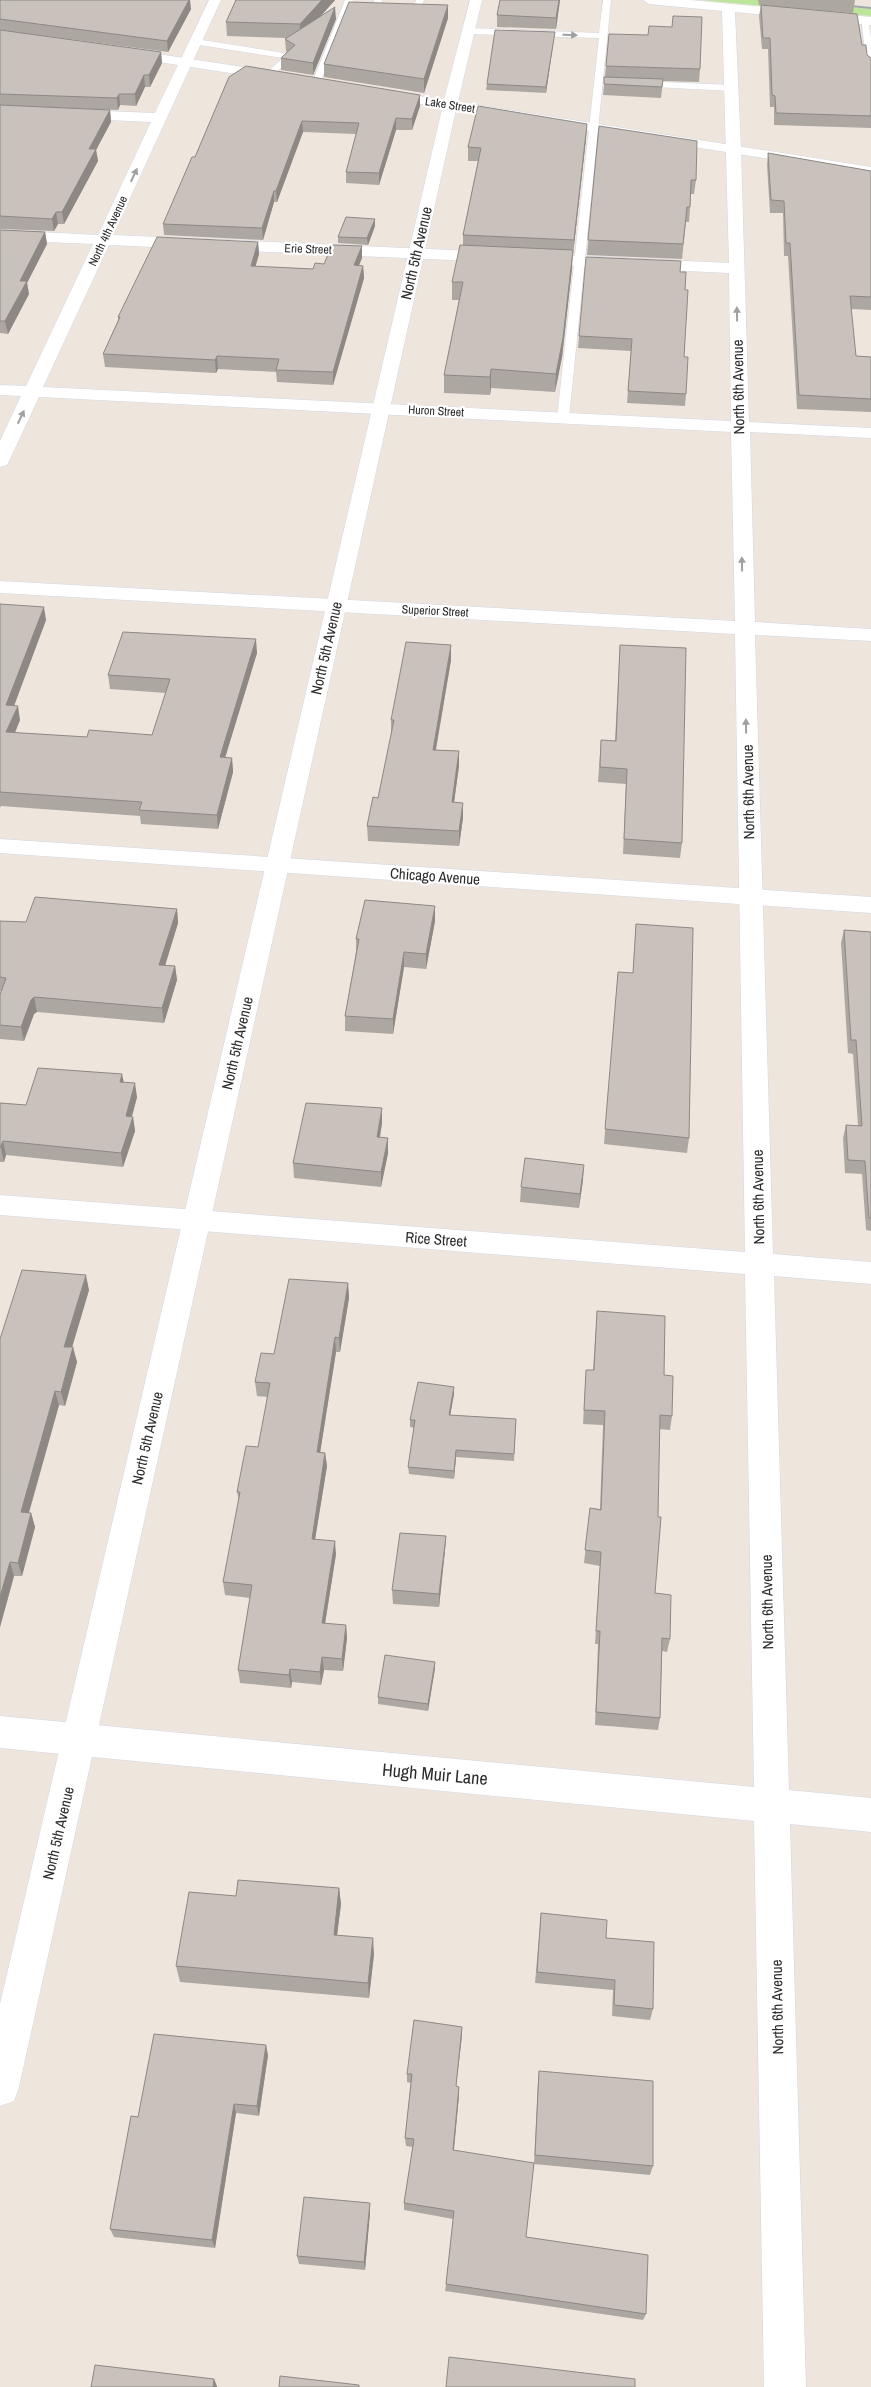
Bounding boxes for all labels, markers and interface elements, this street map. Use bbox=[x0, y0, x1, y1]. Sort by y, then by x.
one-way arrow bbox=[562, 31, 578, 39]
street label: Lake Street bbox=[424, 93, 476, 117]
one-way arrow bbox=[130, 168, 138, 182]
street label: North 4th Avenue bbox=[85, 193, 131, 269]
street label: North 5th Avenue bbox=[395, 204, 437, 302]
street label: Erie Street bbox=[284, 240, 332, 258]
one-way arrow bbox=[733, 306, 741, 322]
street label: North 6th Avenue bbox=[727, 339, 749, 435]
street label: Huron Street bbox=[408, 402, 465, 420]
one-way arrow bbox=[17, 410, 25, 424]
one-way arrow bbox=[738, 556, 746, 572]
street label: North 5th Avenue bbox=[305, 599, 347, 697]
street label: Superior Street bbox=[401, 601, 469, 621]
one-way arrow bbox=[742, 718, 750, 734]
street label: North 6th Avenue bbox=[737, 744, 759, 840]
street label: Chicago Avenue bbox=[389, 862, 481, 890]
street label: North 5th Avenue bbox=[216, 994, 258, 1092]
street label: North 6th Avenue bbox=[747, 1149, 769, 1245]
street label: Rice Street bbox=[405, 1226, 468, 1252]
street label: North 5th Avenue bbox=[126, 1389, 168, 1487]
street label: North 6th Avenue bbox=[756, 1554, 778, 1650]
street label: Hugh Muir Lane bbox=[381, 1757, 489, 1791]
street label: North 5th Avenue bbox=[37, 1784, 79, 1882]
street label: North 6th Avenue bbox=[766, 1959, 788, 2055]

